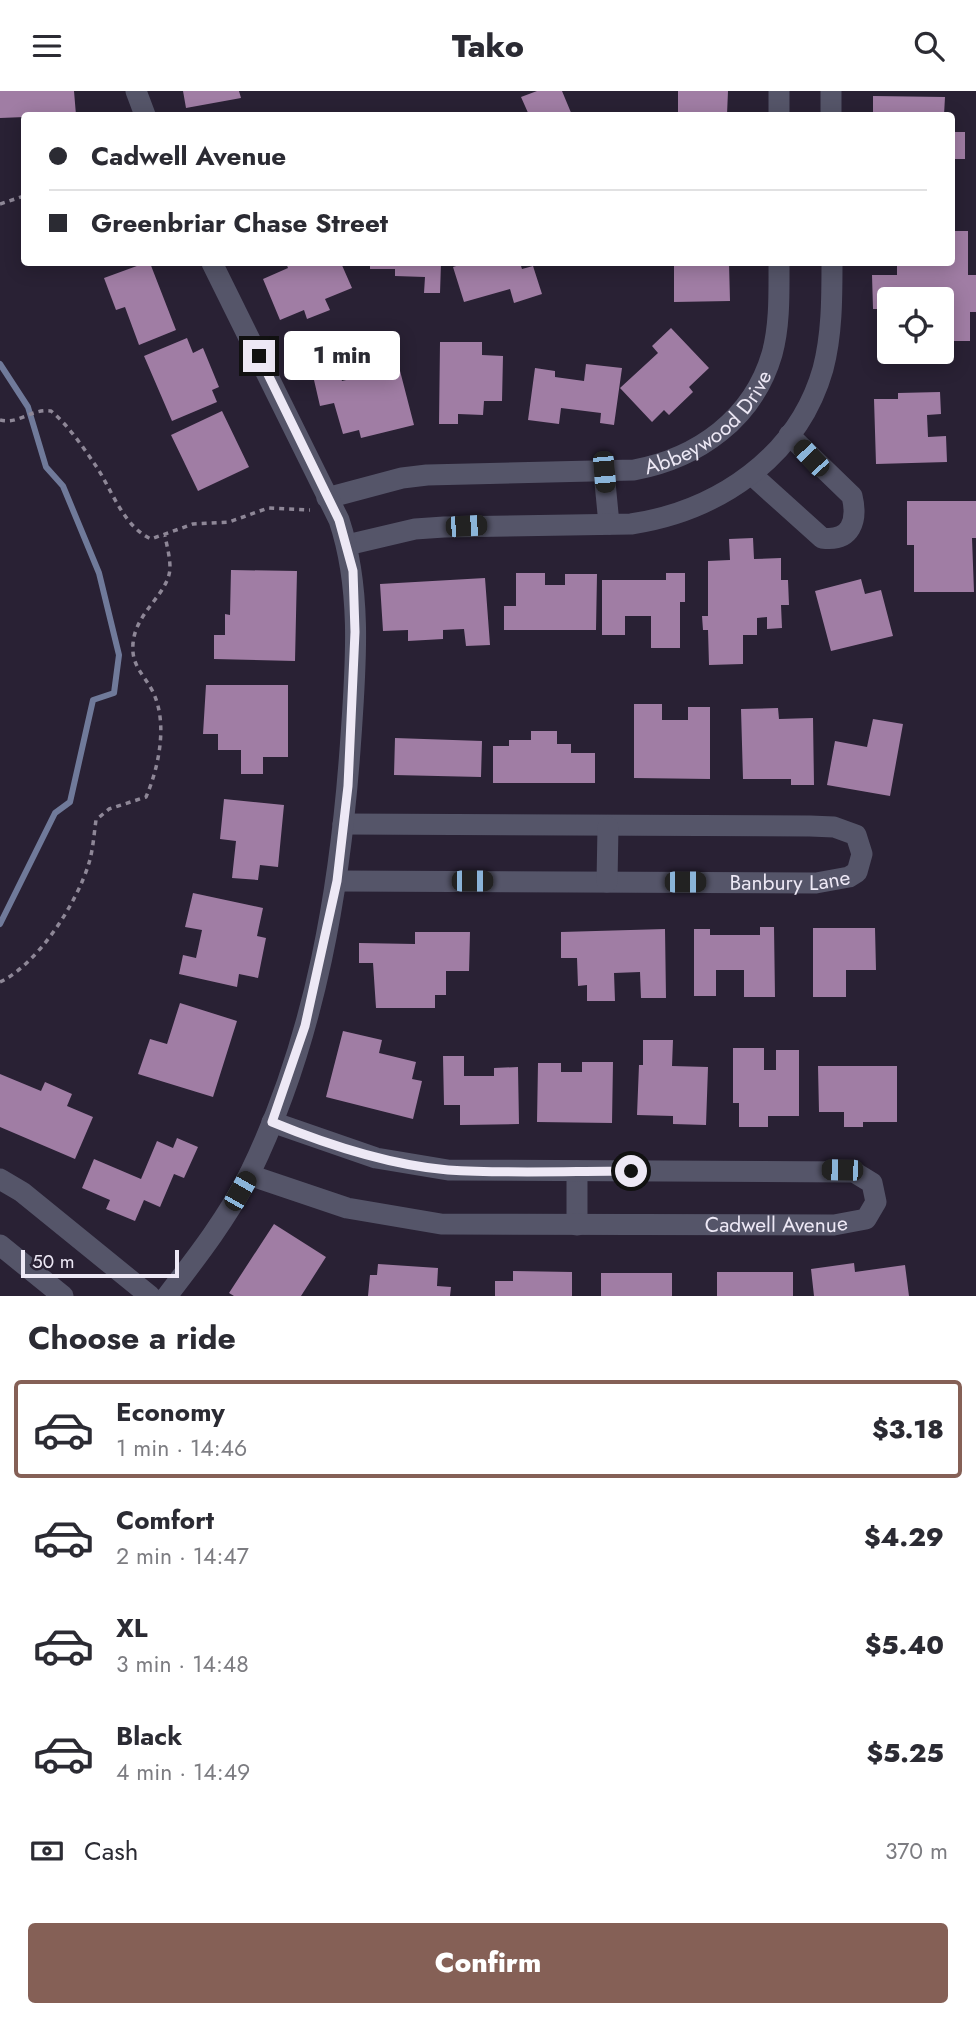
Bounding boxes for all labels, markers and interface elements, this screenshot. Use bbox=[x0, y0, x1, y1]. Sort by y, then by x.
text: Tako bbox=[452, 23, 524, 69]
icon: menu bbox=[28, 27, 66, 65]
icon: search bbox=[910, 27, 948, 65]
text: Cadwell Avenue bbox=[91, 137, 286, 175]
text: Greenbriar Chase Street bbox=[91, 204, 388, 242]
map controls bbox=[877, 287, 954, 364]
button: locate bbox=[877, 287, 954, 364]
callout: 1 min bbox=[284, 331, 399, 381]
text: 1 min bbox=[313, 338, 371, 372]
route end bbox=[243, 340, 275, 372]
street label: Abbeywood Drive bbox=[641, 365, 779, 482]
car bbox=[789, 435, 834, 481]
car bbox=[592, 450, 617, 494]
car bbox=[445, 514, 488, 538]
street label: Banbury Lane bbox=[730, 862, 853, 898]
car bbox=[452, 871, 494, 892]
car bbox=[665, 872, 707, 893]
route start bbox=[615, 1155, 647, 1187]
car bbox=[821, 1159, 864, 1181]
car bbox=[221, 1168, 260, 1214]
street label: Cadwell Avenue bbox=[705, 1208, 850, 1240]
scale bar bbox=[21, 1247, 178, 1279]
text: 50 m bbox=[32, 1248, 75, 1275]
text: Choose a ride bbox=[28, 1315, 236, 1361]
text: Economy bbox=[116, 1393, 225, 1431]
icon: car bbox=[32, 1398, 95, 1461]
text: $3.18 bbox=[872, 1410, 944, 1448]
text: 1 min · 14:46 bbox=[116, 1431, 247, 1465]
text: Comfort bbox=[116, 1501, 214, 1539]
icon: car bbox=[32, 1506, 95, 1569]
text: $4.29 bbox=[864, 1518, 944, 1556]
text: 2 min · 14:47 bbox=[116, 1539, 249, 1573]
text: XL bbox=[116, 1609, 148, 1647]
icon: car bbox=[32, 1614, 95, 1677]
text: $5.40 bbox=[865, 1626, 944, 1664]
text: 3 min · 14:48 bbox=[116, 1647, 249, 1681]
text: Black bbox=[116, 1717, 182, 1755]
icon: car bbox=[32, 1722, 95, 1785]
text: $5.25 bbox=[866, 1734, 944, 1772]
text: 4 min · 14:49 bbox=[116, 1755, 250, 1789]
icon: cash bbox=[28, 1832, 66, 1870]
text: Cash bbox=[84, 1832, 138, 1870]
text: 370 m bbox=[885, 1834, 948, 1868]
button: Confirm bbox=[28, 1923, 948, 2003]

